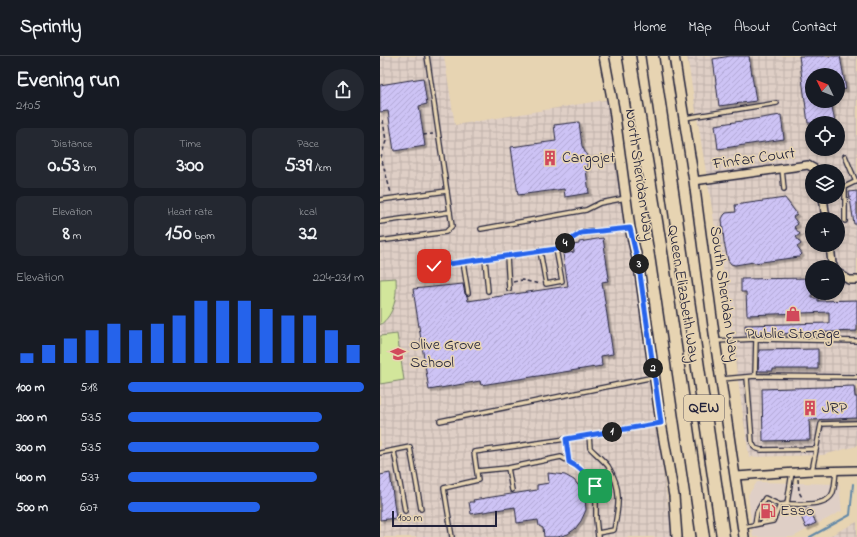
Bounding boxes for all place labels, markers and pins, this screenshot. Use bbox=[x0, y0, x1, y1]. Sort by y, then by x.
place label: Cargojet bbox=[562, 146, 616, 170]
building icon: Cargojet bbox=[541, 149, 559, 167]
pin: 4 bbox=[555, 233, 575, 253]
pin bbox=[417, 249, 451, 283]
pin: 3 bbox=[629, 254, 649, 274]
shop icon: Public Storage bbox=[784, 305, 802, 323]
place label: Public Storage bbox=[746, 322, 841, 346]
place label: Olive Grove School bbox=[410, 333, 482, 375]
school or university icon: Olive Grove School bbox=[389, 345, 407, 363]
pin: 2 bbox=[643, 358, 663, 378]
place label: JRP bbox=[822, 396, 848, 420]
building icon: JRP bbox=[801, 399, 819, 417]
pin: 1 bbox=[602, 422, 622, 442]
pin bbox=[578, 469, 612, 503]
place label: Esso bbox=[780, 499, 814, 523]
fuel station icon: Esso bbox=[759, 502, 777, 520]

